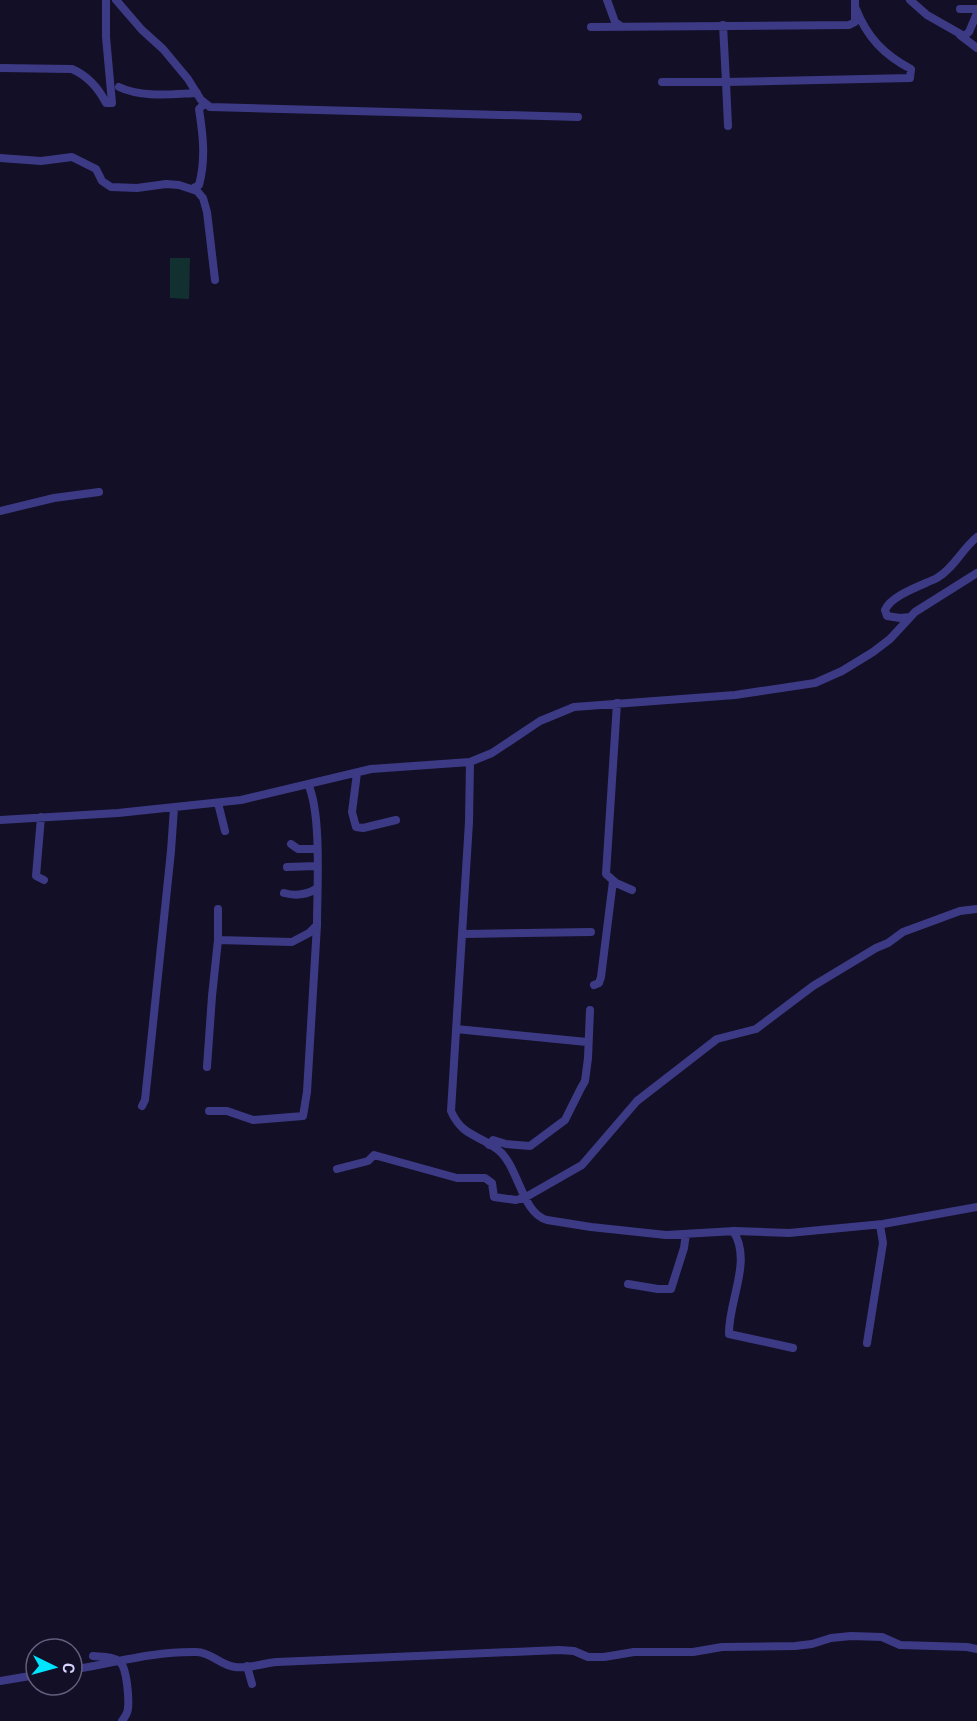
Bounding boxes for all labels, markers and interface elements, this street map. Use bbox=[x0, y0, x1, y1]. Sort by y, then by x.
north arrow bbox=[24, 1637, 84, 1697]
text: С bbox=[59, 1662, 78, 1674]

